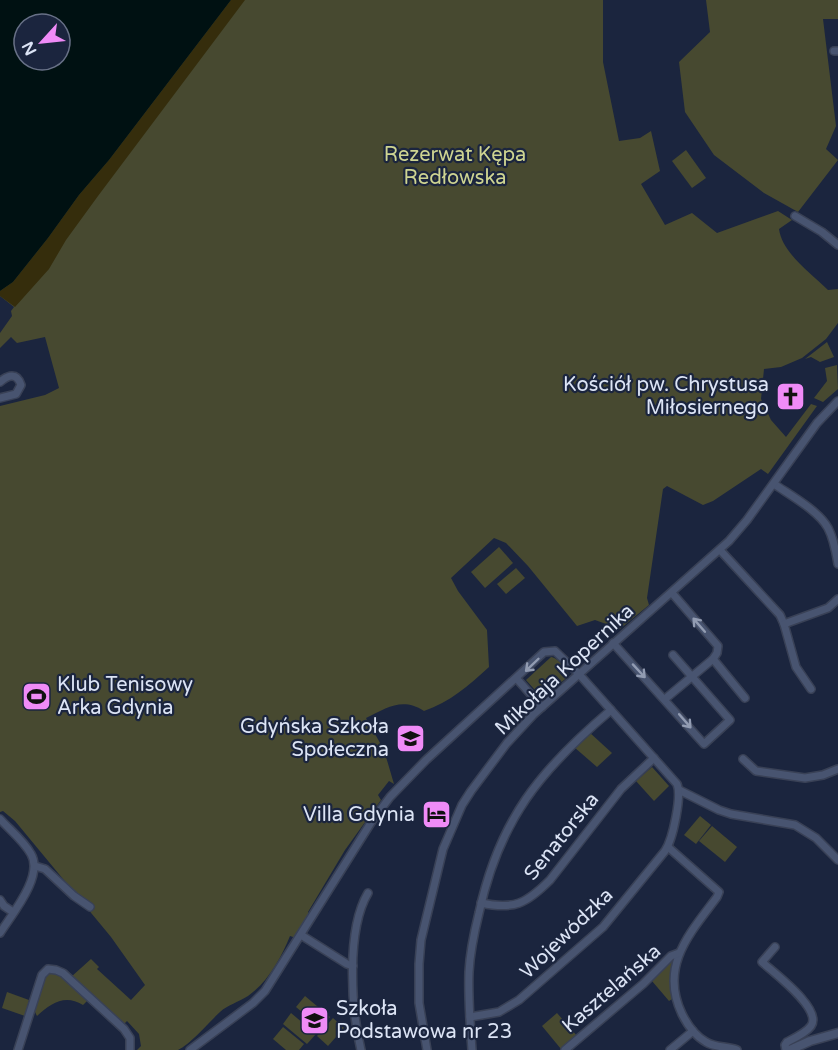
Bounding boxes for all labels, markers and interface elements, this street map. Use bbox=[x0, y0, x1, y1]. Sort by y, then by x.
north arrow bbox=[12, 12, 72, 72]
text: N bbox=[18, 38, 41, 59]
park label: Rezerwat Kępa Redłowska bbox=[384, 143, 526, 190]
place label: Kościół pw. Chrystusa Miłosiernego bbox=[563, 373, 769, 420]
church icon: Kościół pw. Chrystusa Miłosiernego bbox=[774, 380, 806, 412]
street label: Mikołaja Kopernika bbox=[490, 599, 639, 740]
one-way arrow bbox=[692, 618, 706, 633]
one-way arrow bbox=[524, 658, 539, 672]
one-way arrow bbox=[632, 663, 646, 678]
place label: Klub Tenisowy Arka Gdynia bbox=[57, 673, 193, 720]
sports icon: Klub Tenisowy Arka Gdynia bbox=[20, 680, 52, 712]
one-way arrow bbox=[678, 714, 692, 729]
place label: Gdyńska Szkoła Społeczna bbox=[240, 715, 389, 762]
school or university icon: Gdyńska Szkoła Społeczna bbox=[394, 722, 426, 754]
street label: Senatorska bbox=[519, 788, 604, 885]
hotel icon: Villa Gdynia bbox=[420, 798, 452, 830]
place label: Villa Gdynia bbox=[303, 803, 415, 827]
street label: Wojewódzka bbox=[515, 883, 618, 984]
street label: Kasztelańska bbox=[557, 939, 666, 1038]
place label: Szkoła Podstawowa nr 23 bbox=[336, 997, 512, 1044]
school or university icon: Szkoła Podstawowa nr 23 bbox=[299, 1004, 331, 1036]

